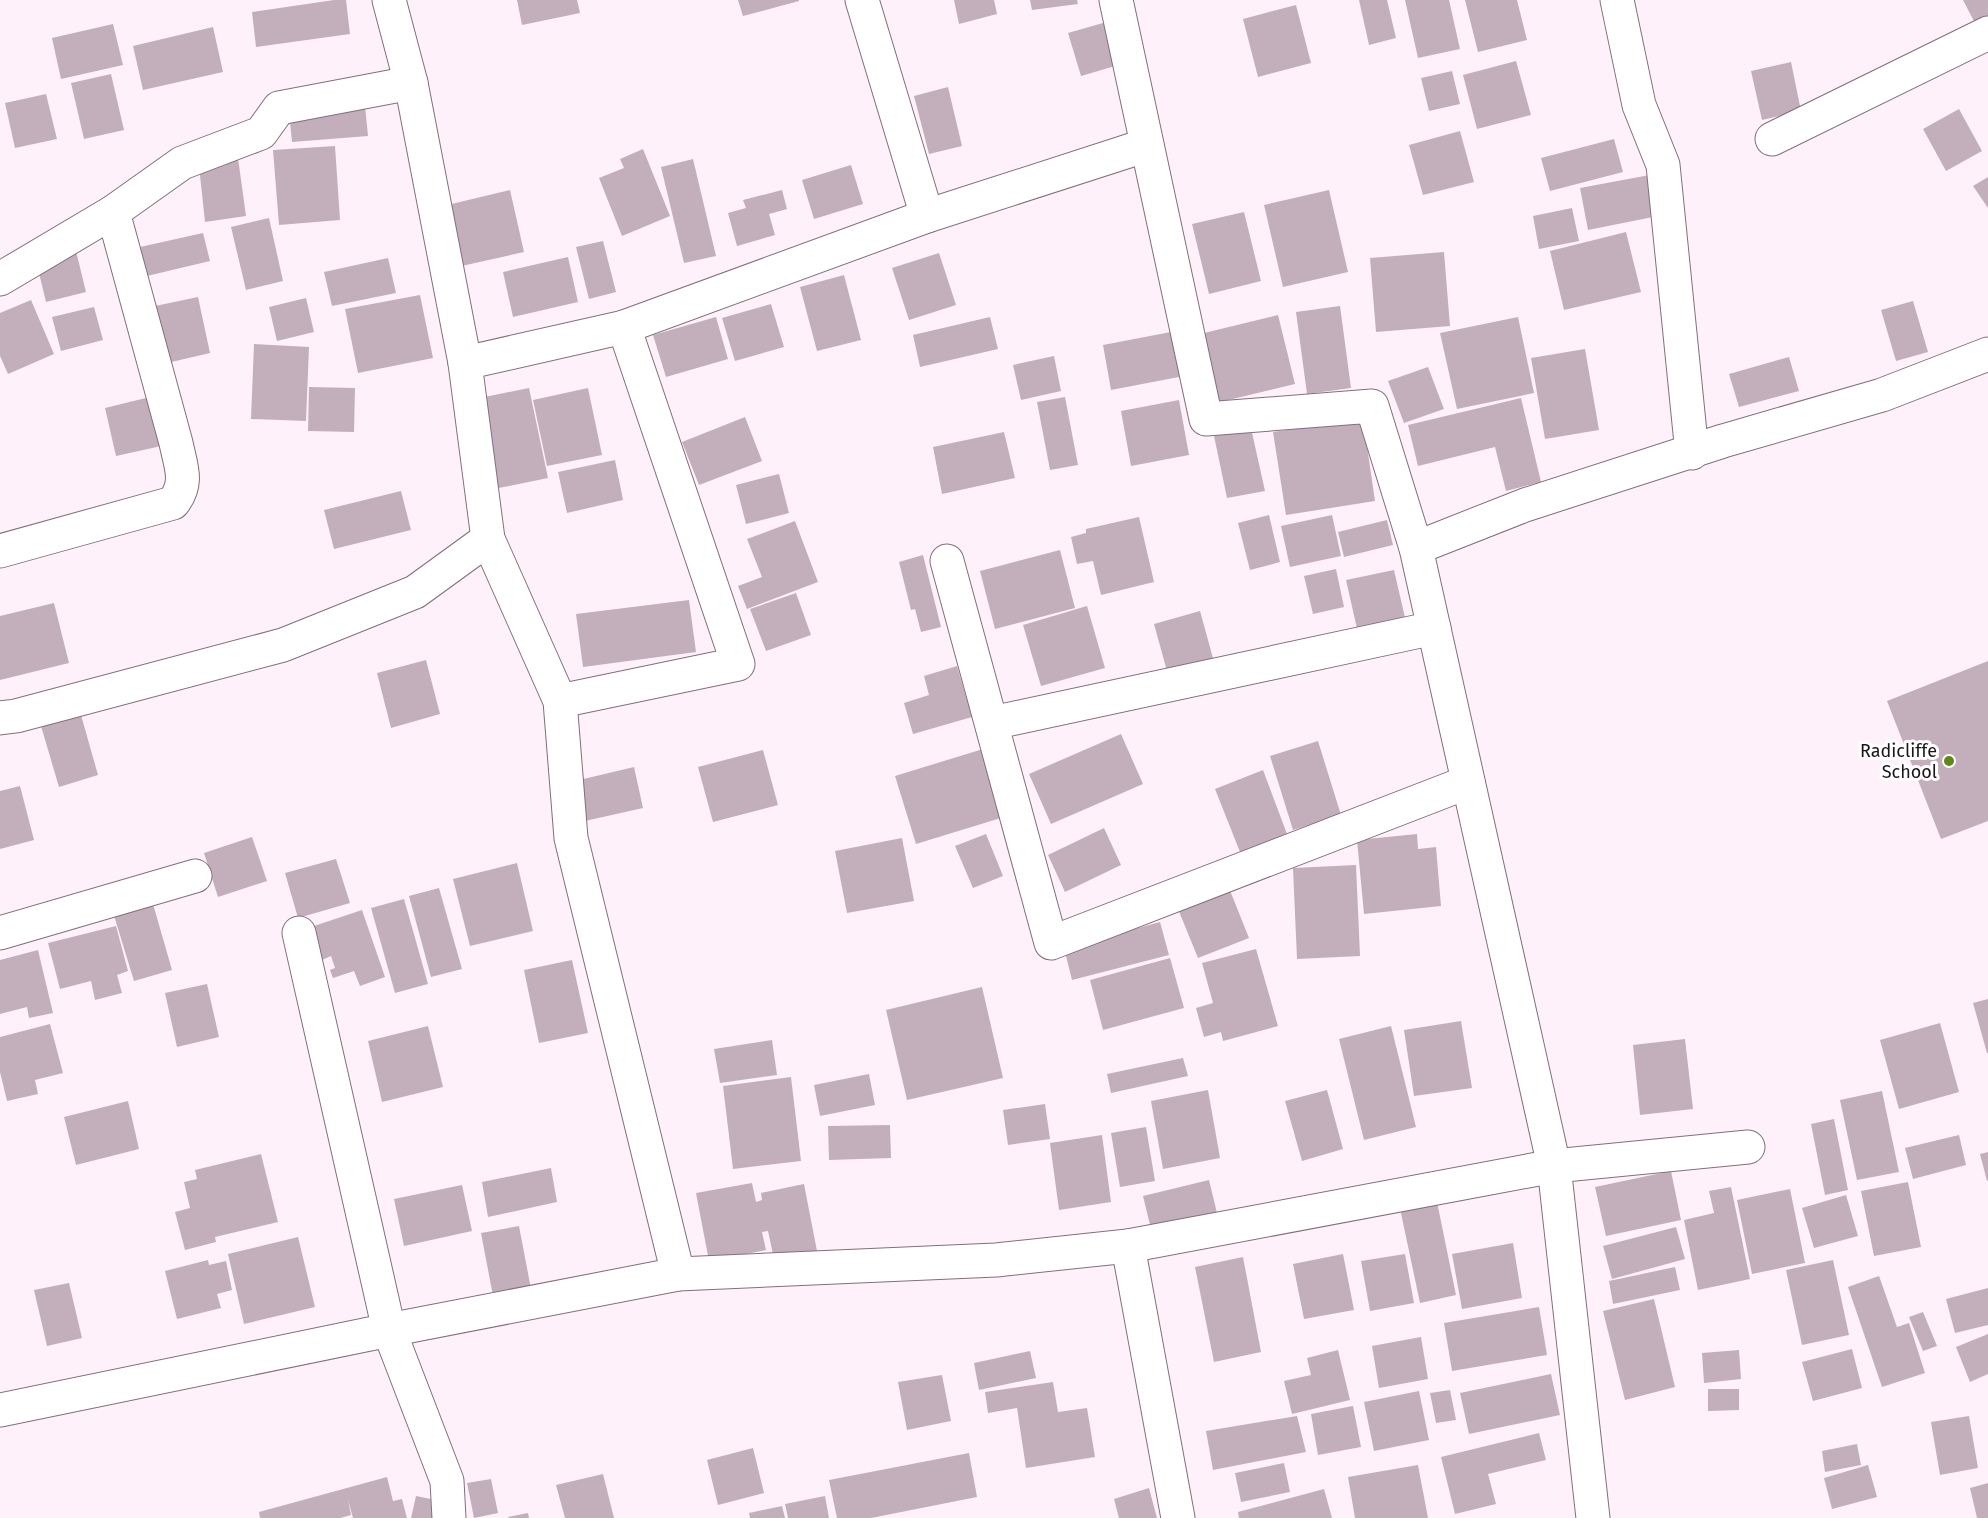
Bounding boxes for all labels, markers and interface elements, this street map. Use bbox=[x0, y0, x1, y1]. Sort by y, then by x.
place label: Radicliffe School bbox=[1860, 740, 1937, 783]
marker: Radicliffe School bbox=[1942, 754, 1956, 768]

